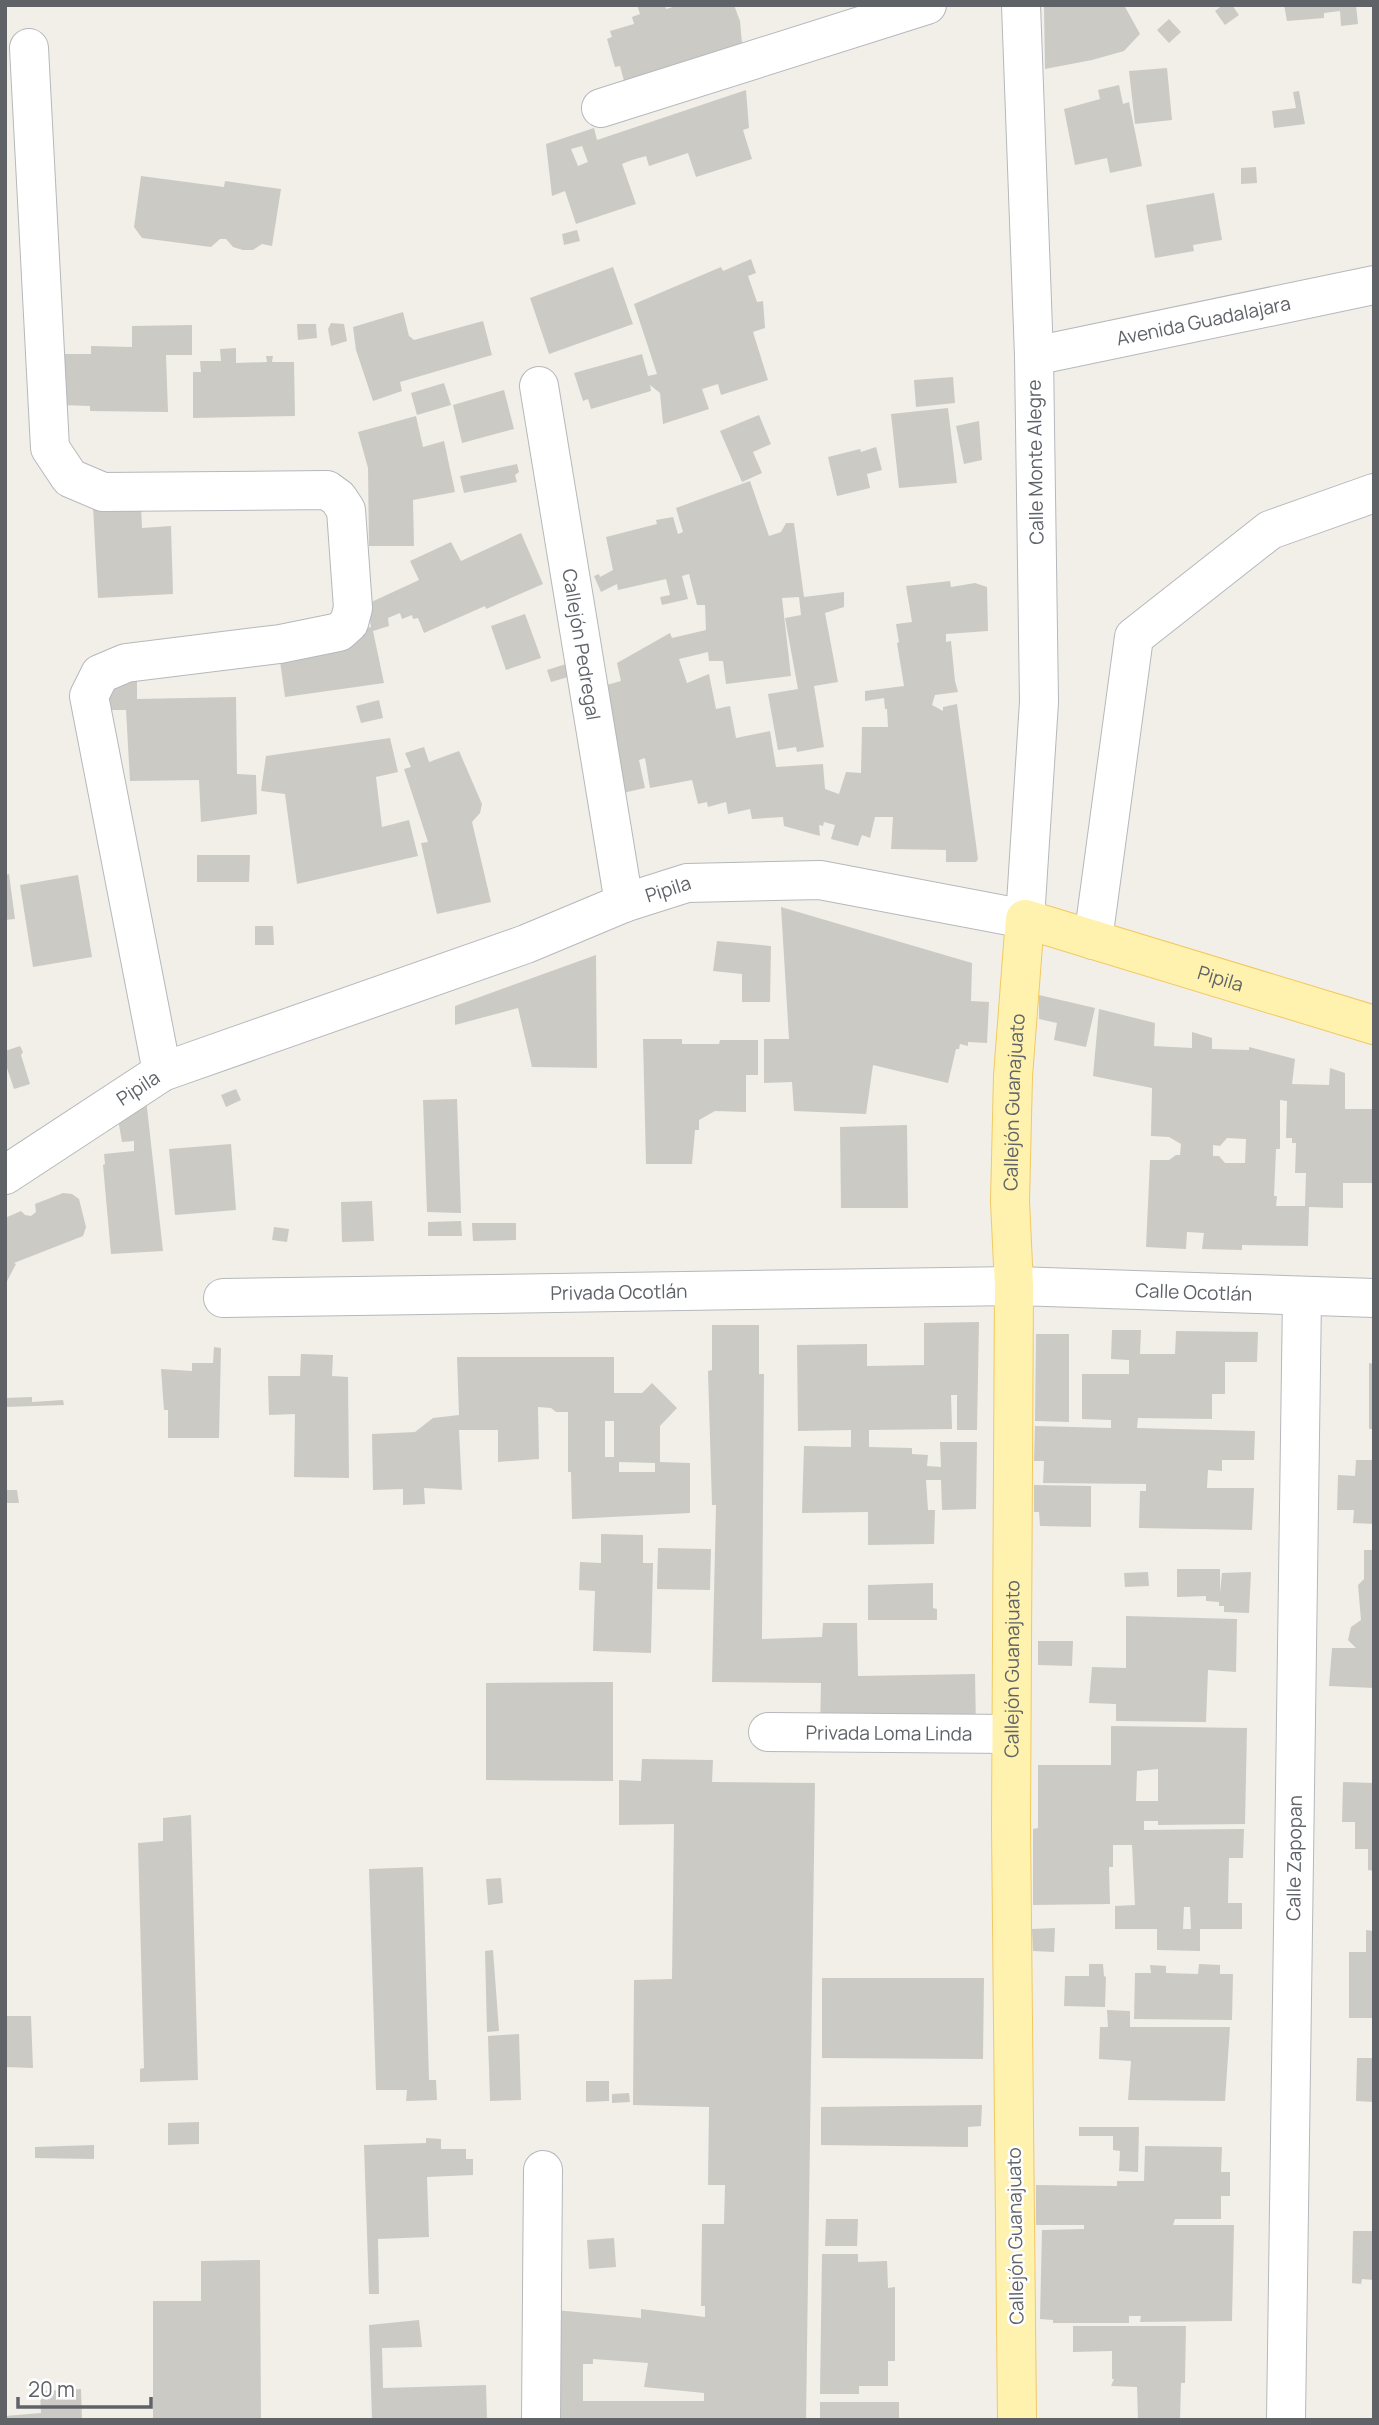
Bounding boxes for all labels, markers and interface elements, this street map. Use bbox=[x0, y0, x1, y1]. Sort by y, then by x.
street label: Avenida Guadalajara bbox=[1114, 290, 1293, 351]
street label: Calle Monte Alegre bbox=[1021, 379, 1049, 545]
street label: Callejón Pedregal bbox=[556, 567, 607, 722]
street label: Pipila bbox=[642, 870, 694, 908]
street label: Pipila bbox=[1194, 959, 1247, 998]
street label: Callejón Guanajuato bbox=[997, 1013, 1031, 1191]
street label: Pipila bbox=[111, 1064, 165, 1111]
street label: Calle Ocotlán bbox=[1135, 1277, 1253, 1307]
street label: Privada Ocotlán bbox=[550, 1278, 688, 1306]
street label: Callejón Guanajuato bbox=[998, 1580, 1025, 1758]
street label: Privada Loma Linda bbox=[806, 1719, 972, 1747]
street label: Calle Zapopan bbox=[1280, 1795, 1308, 1921]
street label: Callejón Guanajuato bbox=[1000, 2147, 1030, 2325]
scale bar bbox=[18, 2366, 150, 2410]
text: 20 m bbox=[28, 2375, 75, 2403]

